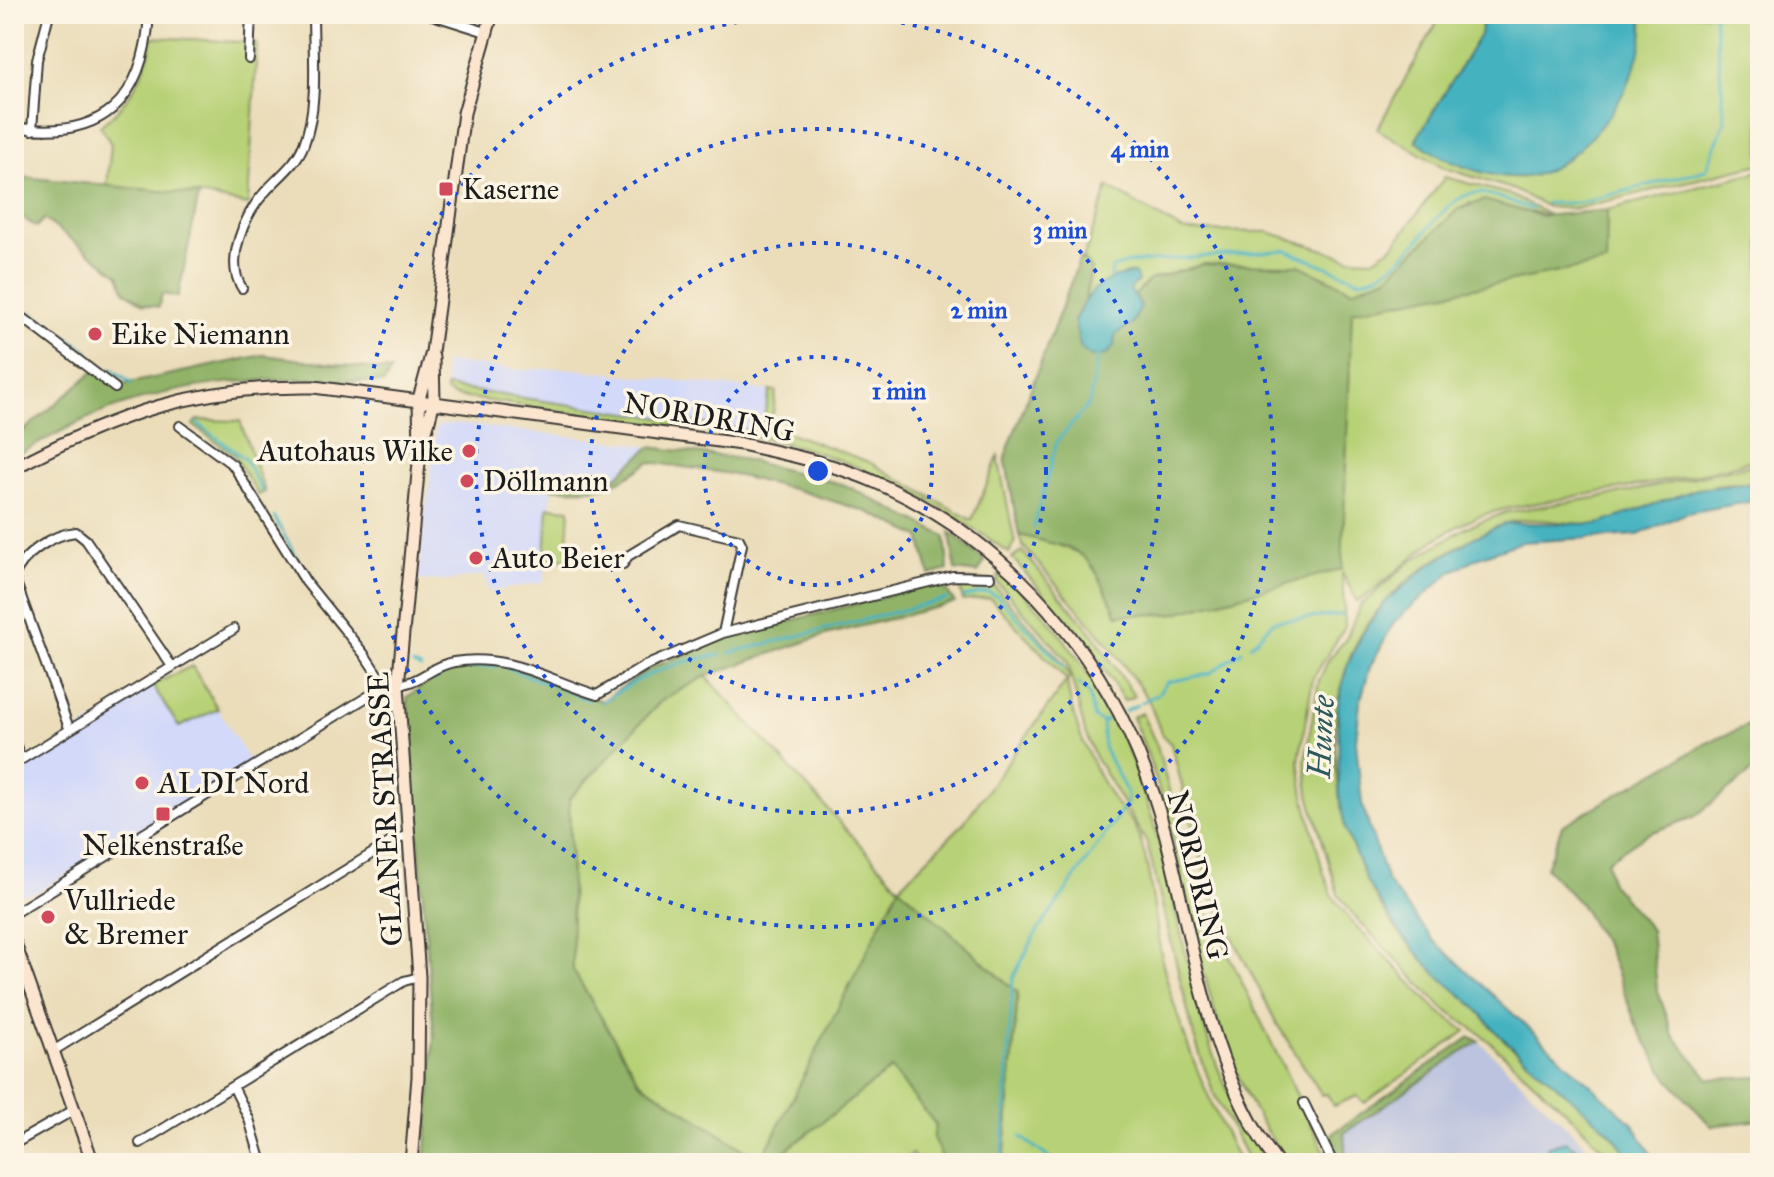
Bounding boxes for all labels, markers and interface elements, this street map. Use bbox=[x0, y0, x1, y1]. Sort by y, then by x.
text: 4 min bbox=[1111, 134, 1169, 164]
place label: Kaserne bbox=[462, 171, 559, 207]
marker: Kaserne bbox=[437, 180, 455, 198]
text: 3 min bbox=[1033, 215, 1087, 245]
text: 2 min bbox=[951, 295, 1007, 325]
place label: Eike Niemann bbox=[111, 316, 290, 352]
marker: Eike Niemann bbox=[86, 325, 104, 343]
text: 1 min bbox=[872, 376, 926, 406]
street label: NORDRING bbox=[621, 384, 797, 450]
place label: Autohaus Wilke bbox=[256, 433, 453, 469]
marker: Autohaus Wilke bbox=[460, 442, 478, 460]
centre of rings bbox=[804, 457, 832, 485]
place label: Döllmann bbox=[483, 463, 608, 499]
marker: Döllmann bbox=[458, 472, 476, 490]
place label: Auto Beier bbox=[490, 540, 625, 576]
marker: Auto Beier bbox=[467, 549, 485, 567]
street label: GLANER STRASSE bbox=[360, 671, 410, 947]
water label: Hunte bbox=[1300, 694, 1343, 780]
place label: ALDI Nord bbox=[156, 765, 309, 801]
marker: ALDI Nord bbox=[133, 774, 151, 792]
street label: NORDRING bbox=[1160, 787, 1236, 963]
marker: Nelkenstraße bbox=[154, 805, 172, 823]
place label: Nelkenstraße bbox=[82, 827, 244, 863]
place label: Vullriede & Bremer bbox=[63, 882, 189, 952]
marker: Vullriede & Bremer bbox=[39, 908, 57, 926]

